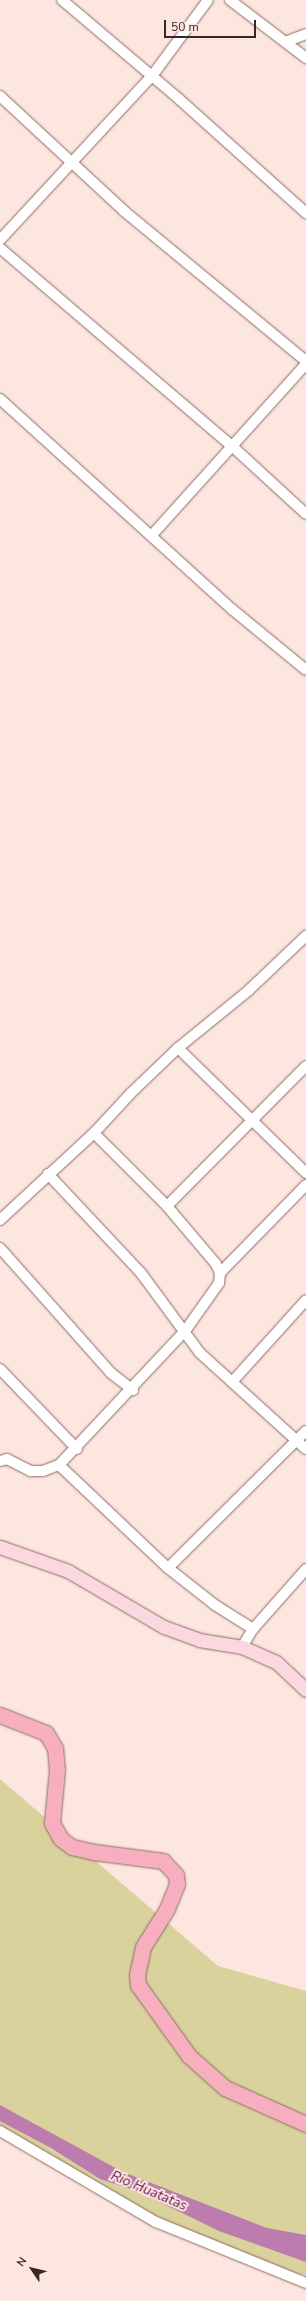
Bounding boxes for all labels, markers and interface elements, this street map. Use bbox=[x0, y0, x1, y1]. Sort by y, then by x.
scale bar bbox=[166, 12, 258, 38]
text: 50 m bbox=[171, 19, 199, 35]
water label: Rio Huatatas bbox=[108, 2167, 190, 2215]
north arrow bbox=[12, 2249, 52, 2289]
text: N bbox=[13, 2254, 30, 2270]

